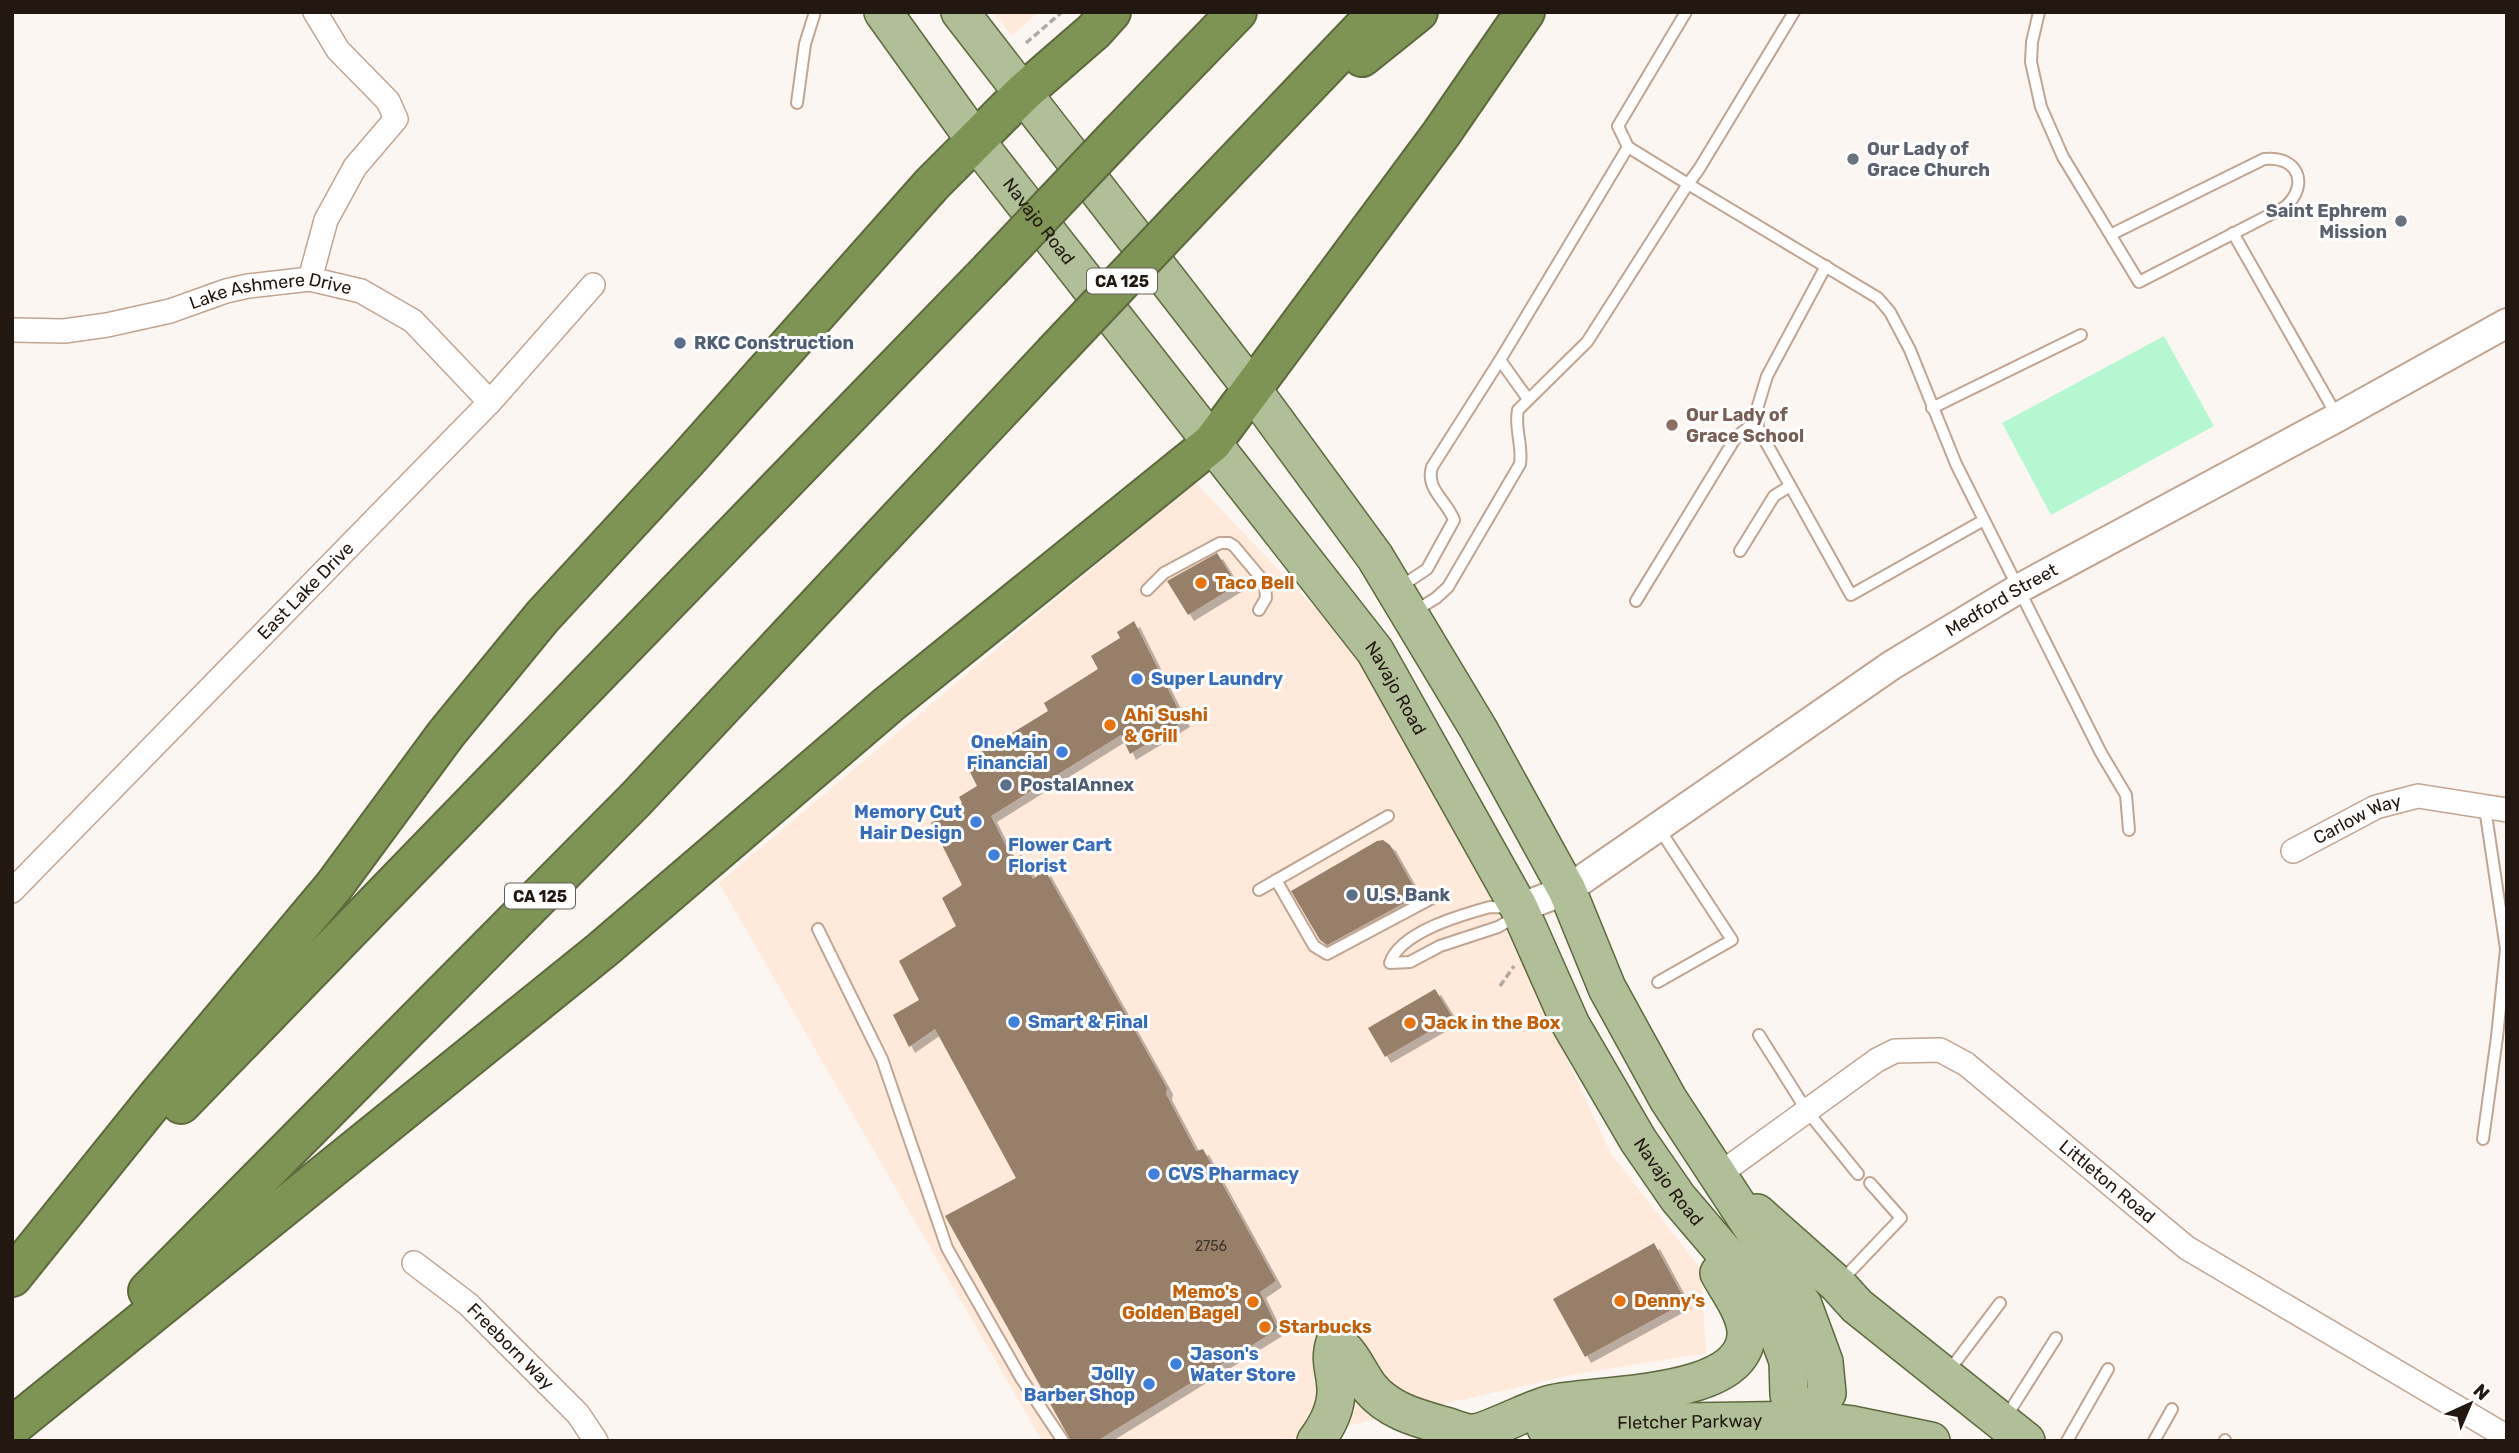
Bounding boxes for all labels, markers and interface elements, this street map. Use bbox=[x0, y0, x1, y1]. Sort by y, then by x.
place label: Our Lady of Grace Church bbox=[1867, 138, 1990, 181]
marker: Our Lady of Grace Church bbox=[1845, 151, 1861, 167]
street label: Navajo Road bbox=[998, 174, 1079, 269]
place label: Saint Ephrem Mission bbox=[2266, 200, 2387, 243]
marker: Saint Ephrem Mission bbox=[2393, 213, 2409, 229]
street label: Lake Ashmere Drive bbox=[186, 268, 354, 314]
road number: CA 125 bbox=[1087, 268, 1157, 294]
place label: RKC Construction bbox=[694, 332, 854, 354]
marker: RKC Construction bbox=[672, 335, 688, 351]
place label: Our Lady of Grace School bbox=[1686, 404, 1804, 447]
marker: Our Lady of Grace School bbox=[1664, 417, 1680, 433]
street label: East Lake Drive bbox=[253, 537, 358, 644]
street label: Medford Street bbox=[1941, 559, 2061, 641]
place label: Taco Bell bbox=[1215, 572, 1294, 594]
marker: Taco Bell bbox=[1193, 575, 1209, 591]
street label: Navajo Road bbox=[1360, 637, 1431, 739]
place label: Super Laundry bbox=[1151, 668, 1283, 690]
marker: Super Laundry bbox=[1129, 671, 1145, 687]
place label: Ahi Sushi & Grill bbox=[1124, 704, 1208, 747]
marker: Ahi Sushi & Grill bbox=[1102, 717, 1118, 733]
place label: OneMain Financial bbox=[966, 731, 1048, 774]
marker: OneMain Financial bbox=[1054, 744, 1070, 760]
place label: PostalAnnex bbox=[1020, 774, 1135, 796]
marker: PostalAnnex bbox=[998, 777, 1014, 793]
street label: Carlow Way bbox=[2309, 790, 2404, 849]
place label: Memory Cut Hair Design bbox=[854, 801, 962, 844]
marker: Memory Cut Hair Design bbox=[968, 814, 984, 830]
place label: Flower Cart Florist bbox=[1008, 834, 1112, 877]
marker: Flower Cart Florist bbox=[986, 847, 1002, 863]
road number: CA 125 bbox=[505, 884, 575, 908]
place label: U.S. Bank bbox=[1366, 884, 1451, 906]
marker: U.S. Bank bbox=[1344, 887, 1360, 903]
place label: Smart & Final bbox=[1028, 1011, 1148, 1033]
place label: Jack in the Box bbox=[1424, 1012, 1561, 1034]
marker: Smart & Final bbox=[1006, 1014, 1022, 1030]
marker: Jack in the Box bbox=[1402, 1015, 1418, 1031]
street label: Navajo Road bbox=[1629, 1133, 1708, 1230]
street label: Littleton Road bbox=[2055, 1135, 2160, 1228]
place label: CVS Pharmacy bbox=[1168, 1163, 1299, 1185]
marker: CVS Pharmacy bbox=[1146, 1166, 1162, 1182]
house number: 2756 bbox=[1195, 1238, 1227, 1255]
place label: Memo's Golden Bagel bbox=[1122, 1281, 1239, 1324]
place label: Denny's bbox=[1634, 1290, 1705, 1312]
marker: Denny's bbox=[1612, 1293, 1628, 1309]
marker: Memo's Golden Bagel bbox=[1245, 1294, 1261, 1310]
street label: Freeborn Way bbox=[463, 1299, 559, 1395]
place label: Starbucks bbox=[1279, 1316, 1372, 1338]
marker: Starbucks bbox=[1257, 1319, 1273, 1335]
place label: Jason's Water Store bbox=[1190, 1343, 1296, 1386]
marker: Jason's Water Store bbox=[1168, 1356, 1184, 1372]
place label: Jolly Barber Shop bbox=[1024, 1363, 1135, 1406]
north arrow bbox=[2435, 1369, 2505, 1439]
marker: Jolly Barber Shop bbox=[1141, 1376, 1157, 1392]
text: N bbox=[2469, 1379, 2494, 1405]
street label: Fletcher Parkway bbox=[1617, 1410, 1763, 1434]

